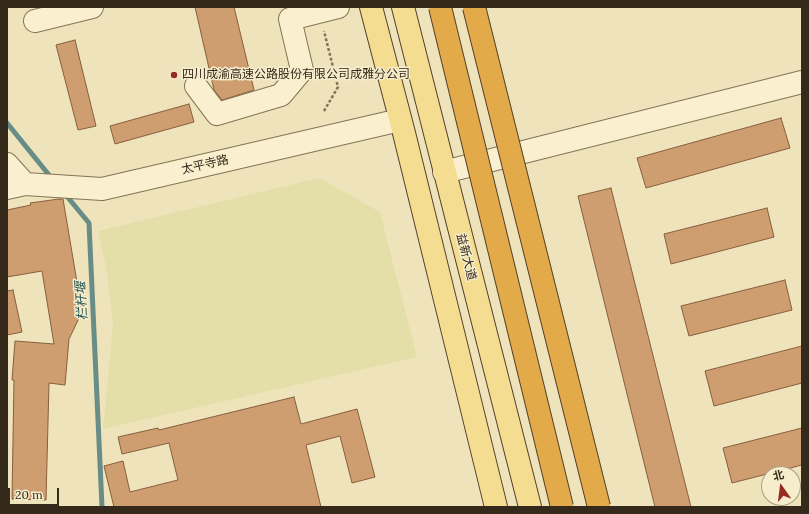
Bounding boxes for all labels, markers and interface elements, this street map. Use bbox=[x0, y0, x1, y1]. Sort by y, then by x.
place label: 四川成渝高速公路股份有限公司成雅分公司 bbox=[182, 68, 410, 82]
marker: 四川成渝高速公路股份有限公司成雅分公司 bbox=[169, 70, 179, 80]
street label: 太平寺路 bbox=[180, 153, 230, 177]
street label: 益新大道 bbox=[453, 232, 479, 282]
water label: 栏杆堰 bbox=[73, 281, 91, 321]
north arrow bbox=[761, 466, 801, 506]
text: 北 bbox=[771, 467, 785, 483]
scale bar bbox=[10, 480, 61, 506]
text: 20 m bbox=[15, 487, 43, 502]

